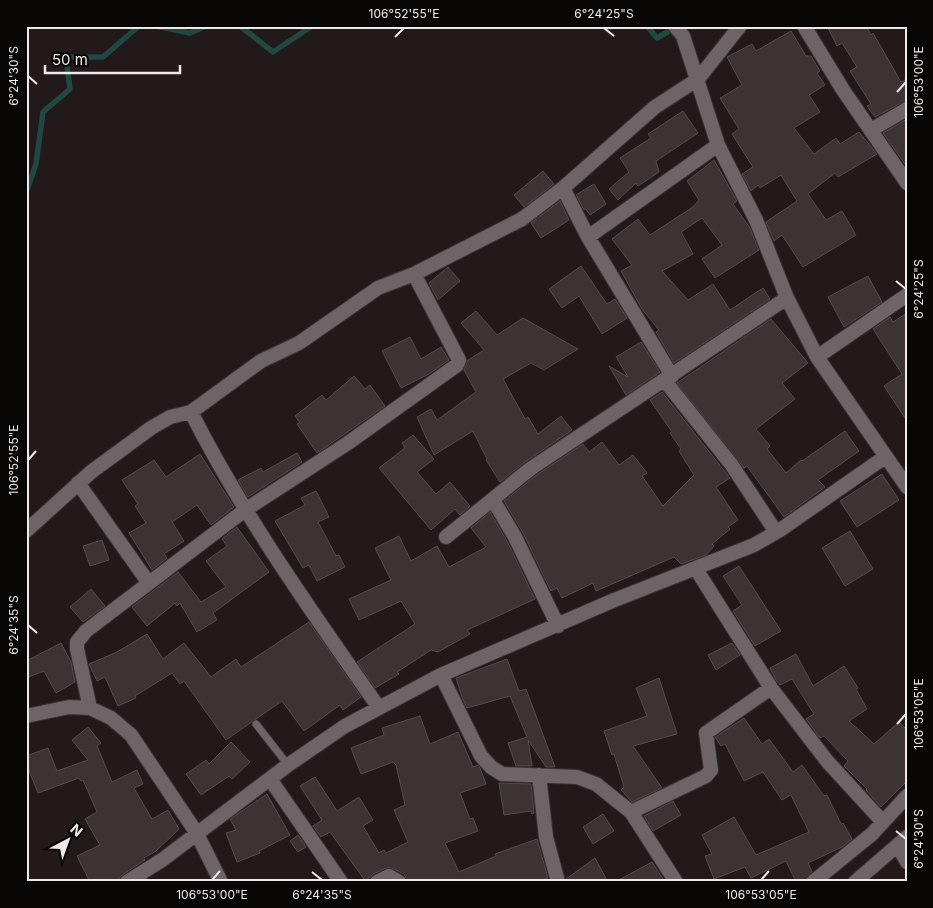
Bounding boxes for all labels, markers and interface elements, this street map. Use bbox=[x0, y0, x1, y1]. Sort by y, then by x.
text: 106°52'55"E bbox=[369, 6, 439, 21]
text: 6°24'25"S bbox=[574, 6, 634, 21]
scale bar bbox=[45, 42, 180, 74]
text: 6°24'30"S bbox=[6, 46, 21, 106]
text: 106°53'00"E bbox=[911, 46, 926, 118]
text: 50 m bbox=[52, 50, 88, 69]
text: 6°24'25"S bbox=[911, 259, 926, 319]
text: 106°52'55"E bbox=[6, 425, 21, 495]
text: 6°24'35"S bbox=[6, 595, 21, 655]
text: 106°53'05"E bbox=[911, 678, 926, 750]
text: 6°24'30"S bbox=[911, 809, 926, 869]
north arrow bbox=[42, 816, 92, 866]
text: N bbox=[67, 820, 86, 840]
text: 106°53'00"E bbox=[176, 887, 248, 902]
text: 6°24'35"S bbox=[292, 887, 352, 902]
text: 106°53'05"E bbox=[725, 887, 797, 902]

